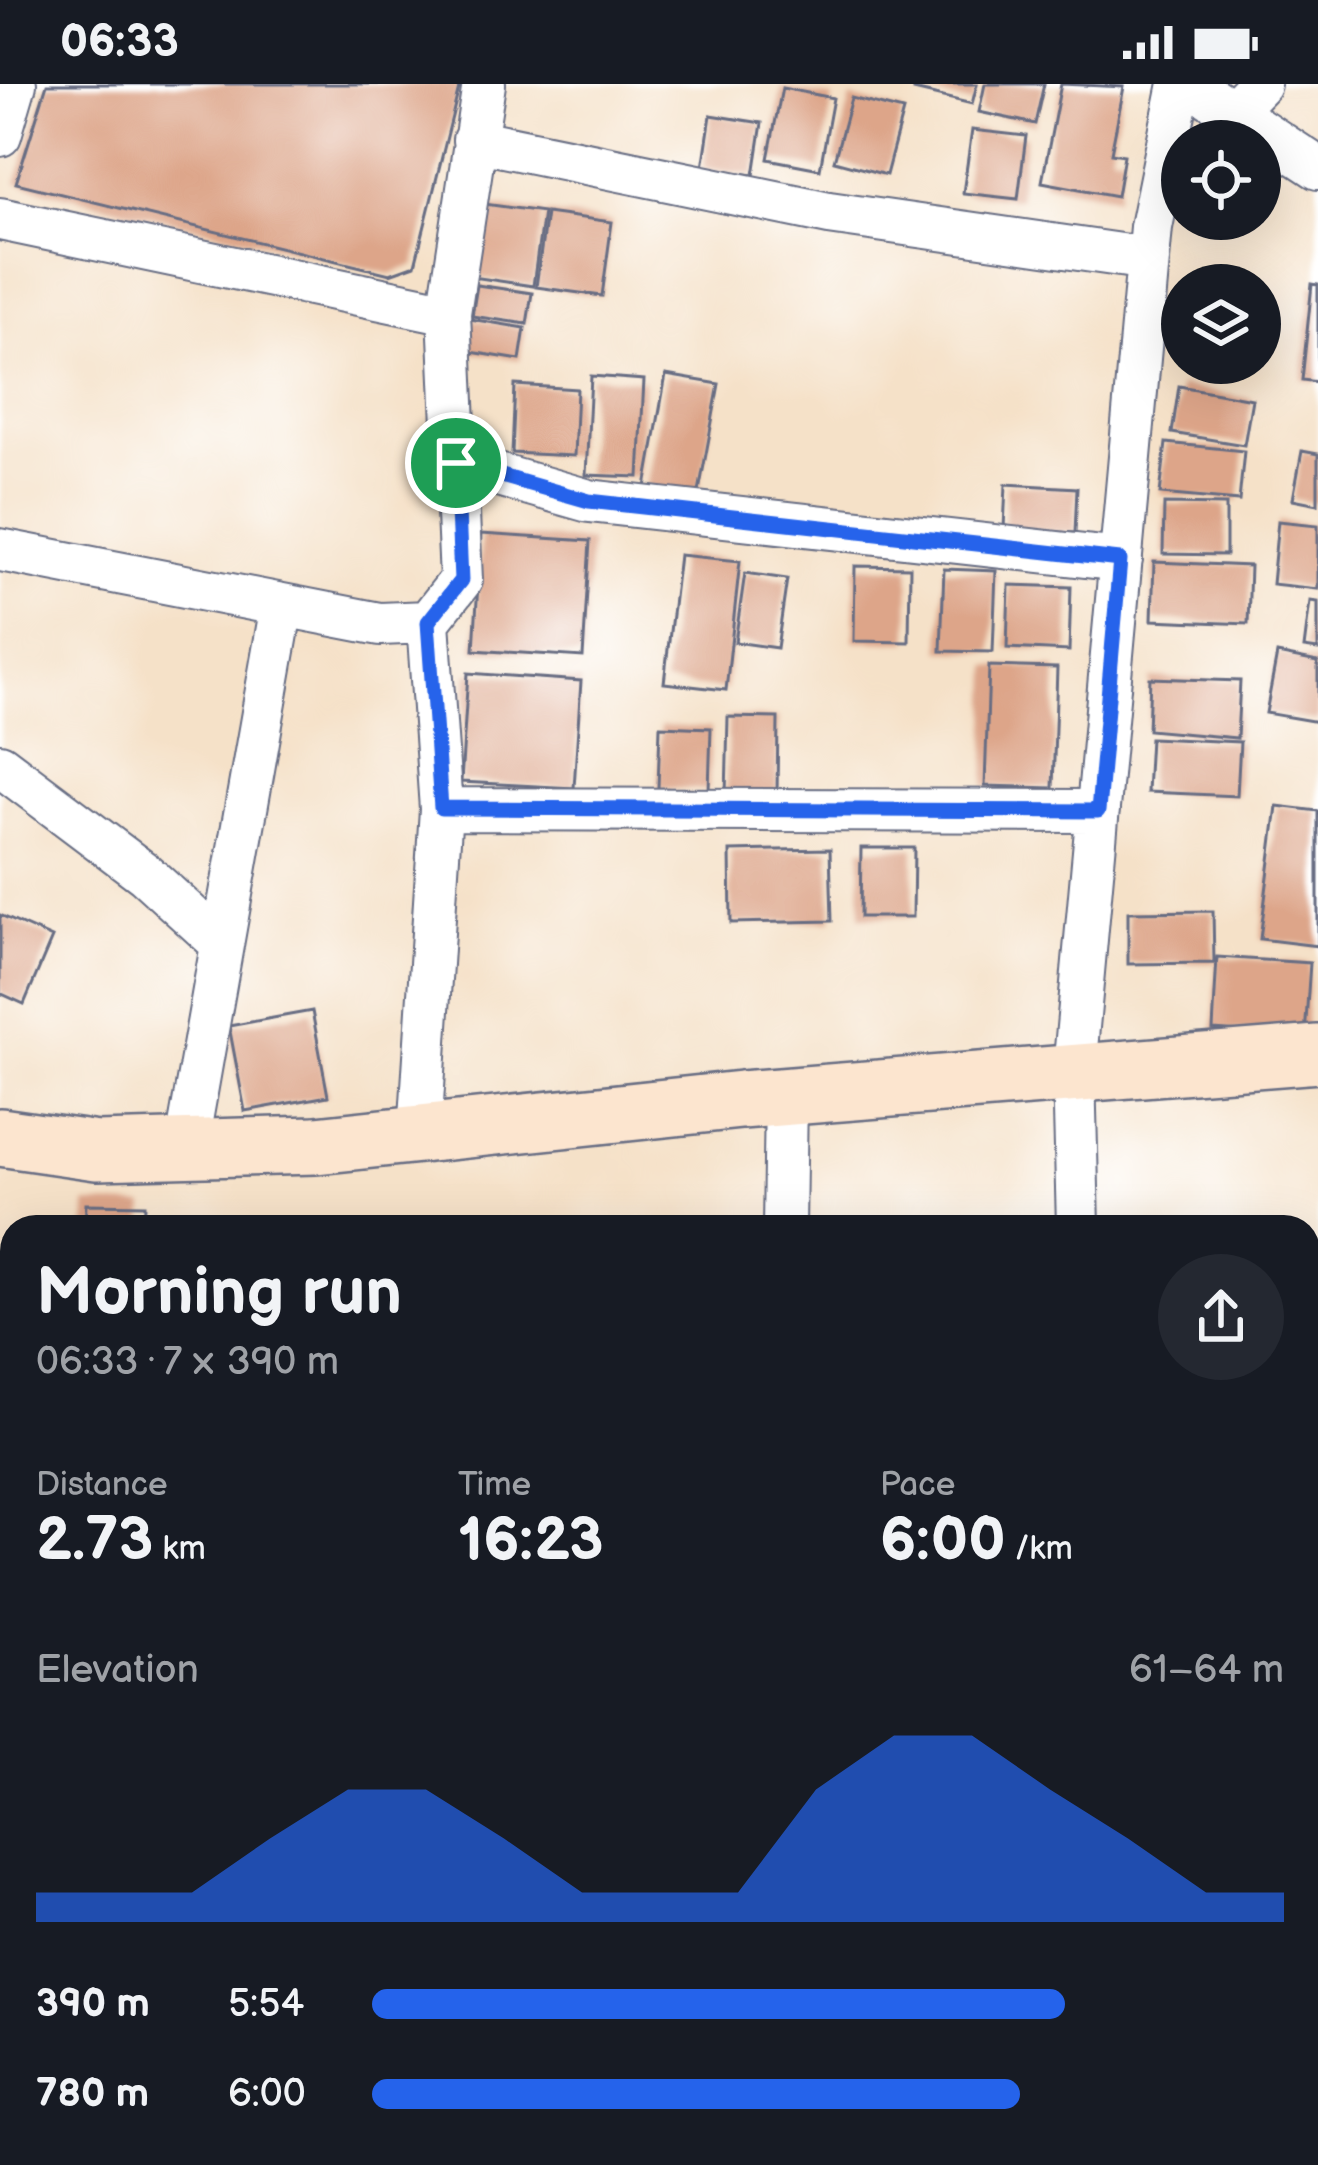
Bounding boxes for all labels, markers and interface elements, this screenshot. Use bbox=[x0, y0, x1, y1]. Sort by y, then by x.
text: 06:33 bbox=[60, 15, 179, 70]
map controls bbox=[1161, 120, 1281, 384]
button: locate bbox=[1161, 120, 1281, 240]
button: layers bbox=[1161, 264, 1281, 384]
pin bbox=[405, 412, 507, 514]
icon: arrive bbox=[423, 430, 489, 496]
text: Morning run bbox=[36, 1254, 402, 1333]
button: share bbox=[1158, 1254, 1284, 1380]
text: 06:33 · 7 × 390 m bbox=[36, 1339, 339, 1386]
text: Distance bbox=[36, 1465, 168, 1505]
text: Time bbox=[458, 1465, 531, 1505]
text: Pace bbox=[880, 1465, 955, 1505]
text: 2.73 bbox=[36, 1505, 153, 1577]
text: 16:23 bbox=[458, 1505, 604, 1577]
text: 6:00 bbox=[880, 1505, 1006, 1577]
text: km bbox=[153, 1529, 206, 1569]
text: /km bbox=[1006, 1529, 1073, 1569]
text: Elevation bbox=[36, 1647, 199, 1694]
text: 61–64 m bbox=[1129, 1647, 1284, 1694]
text: 390 m bbox=[36, 1981, 150, 2028]
text: 5:54 bbox=[228, 1981, 304, 2028]
text: 780 m bbox=[36, 2071, 149, 2118]
text: 6:00 bbox=[228, 2071, 306, 2118]

